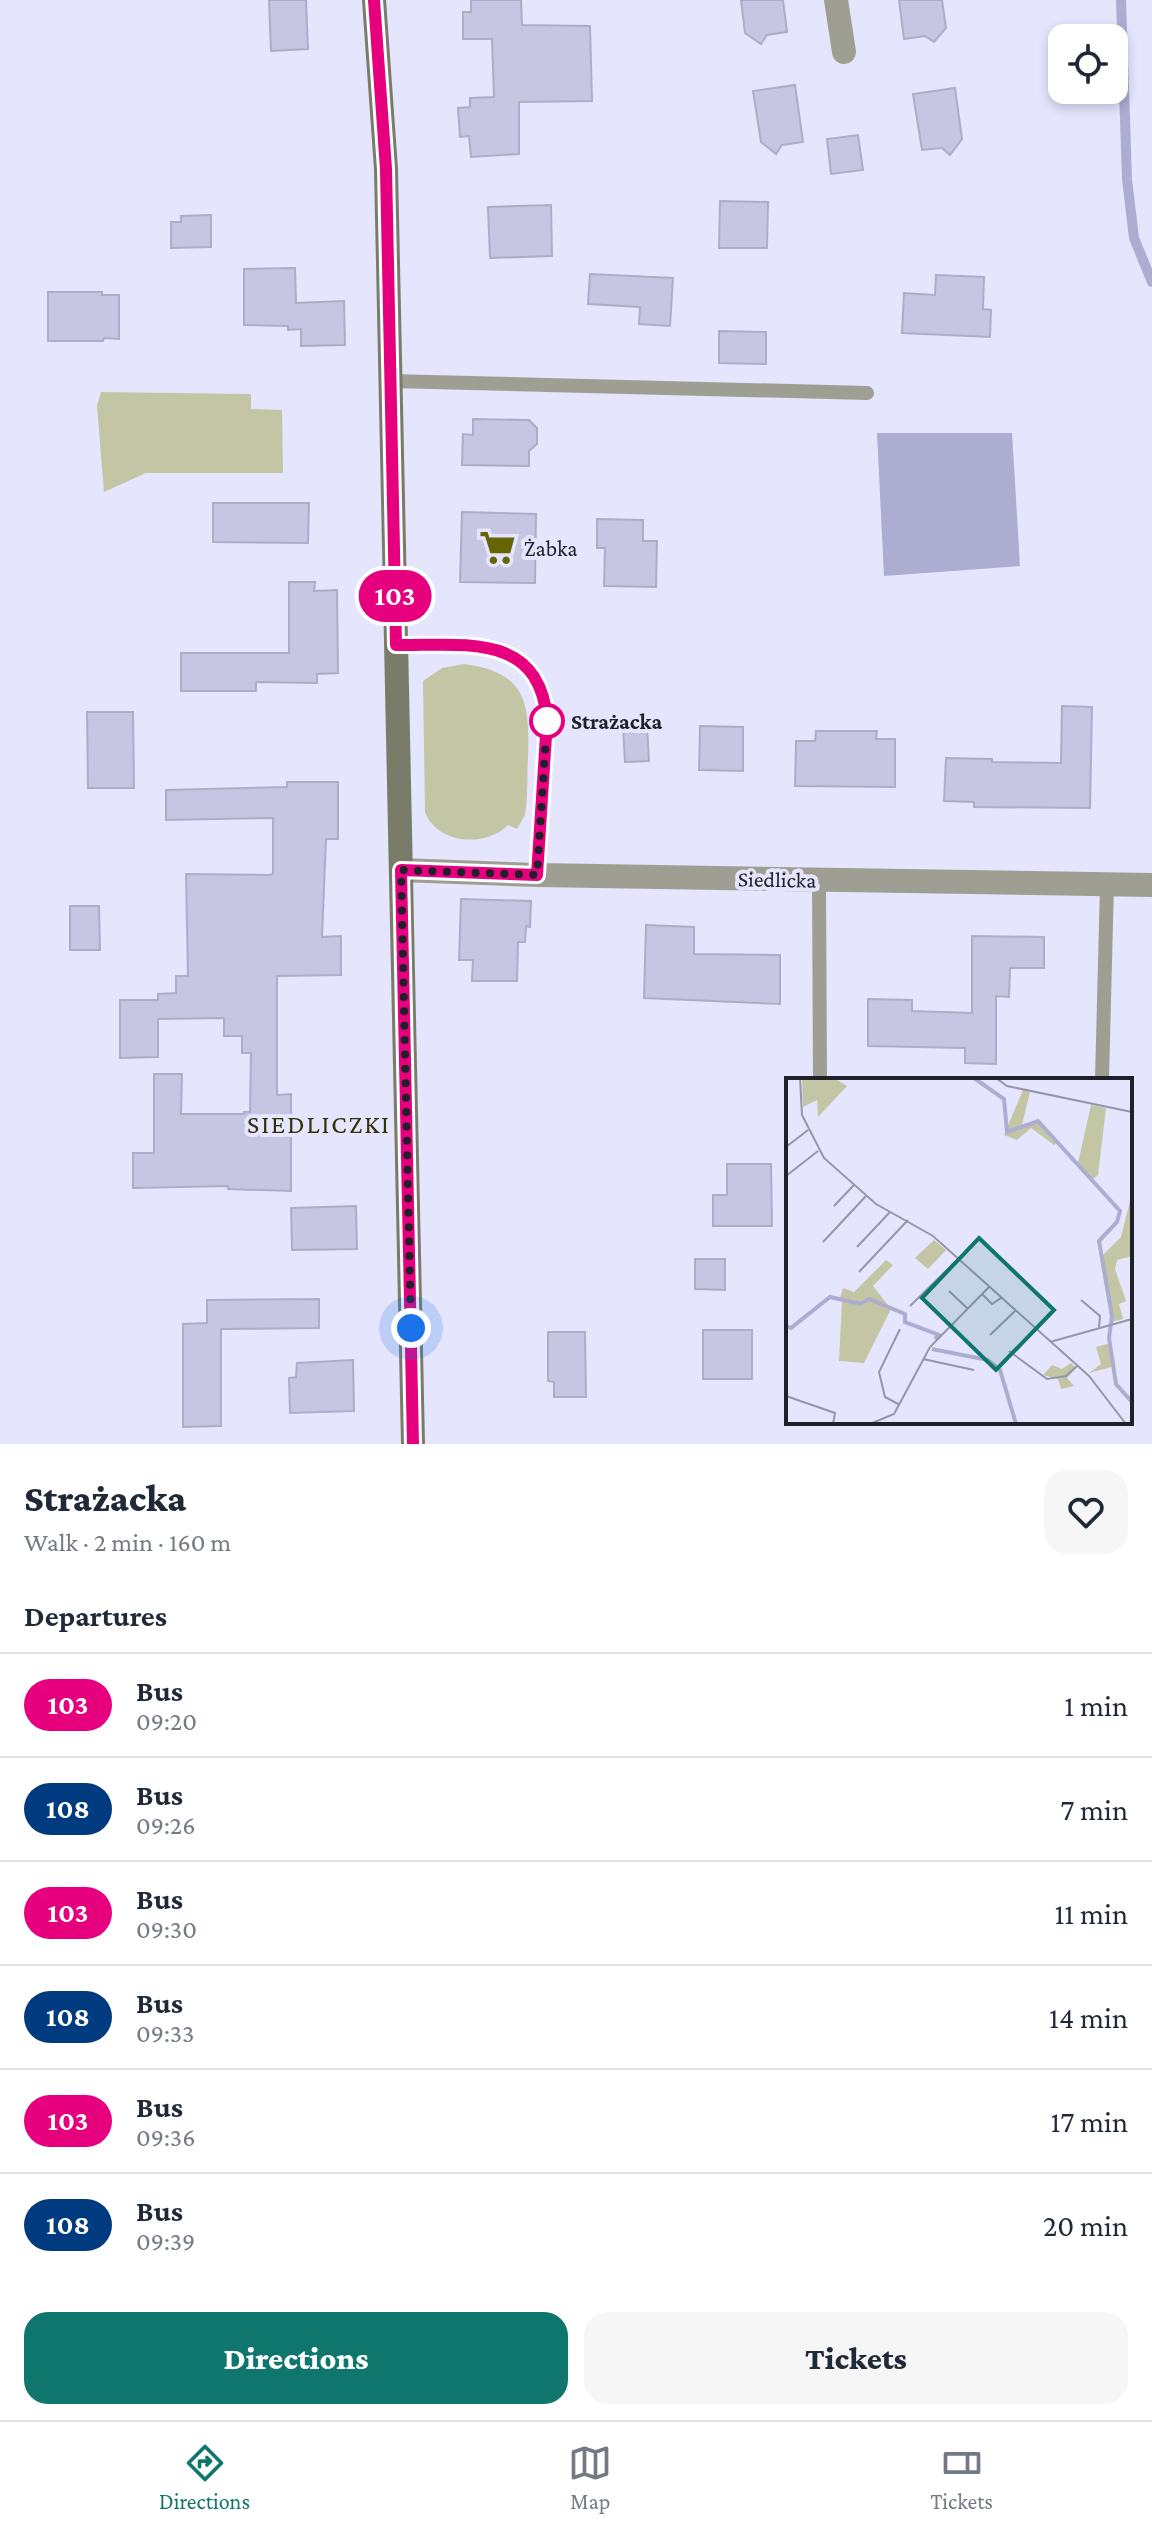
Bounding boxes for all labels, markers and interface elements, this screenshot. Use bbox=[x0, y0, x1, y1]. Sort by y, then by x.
map controls bbox=[1048, 24, 1128, 104]
button: locate bbox=[1048, 24, 1128, 104]
supermarket icon: Żabka bbox=[479, 529, 517, 567]
place label: Żabka bbox=[524, 536, 578, 561]
line badge: 103 bbox=[349, 570, 441, 622]
text: 103 bbox=[375, 580, 415, 611]
marker: Strażacka bbox=[530, 704, 564, 738]
place label: Strażacka bbox=[571, 709, 662, 734]
street label: Siedlicka bbox=[738, 866, 816, 893]
inset map bbox=[786, 1078, 1132, 1424]
district label: SIEDLICZKI bbox=[247, 1110, 391, 1139]
your location bbox=[391, 1308, 431, 1348]
button: heart bbox=[1044, 1470, 1128, 1554]
text: Strażacka bbox=[24, 1477, 186, 1519]
text: Walk · 2 min · 160 m bbox=[24, 1528, 231, 1557]
text: Departures bbox=[24, 1599, 167, 1632]
text: Bus bbox=[136, 1674, 183, 1707]
text: 103 bbox=[48, 1689, 88, 1720]
text: 1 min bbox=[1064, 1689, 1128, 1722]
text: 09:20 bbox=[136, 1707, 197, 1736]
text: Bus bbox=[136, 1778, 183, 1811]
text: 108 bbox=[46, 1793, 90, 1824]
text: 7 min bbox=[1060, 1793, 1128, 1826]
text: 09:26 bbox=[136, 1811, 195, 1840]
text: Bus bbox=[136, 1882, 183, 1915]
text: 103 bbox=[48, 1897, 88, 1928]
text: 11 min bbox=[1054, 1897, 1128, 1930]
text: 09:30 bbox=[136, 1915, 197, 1944]
text: Bus bbox=[136, 1986, 183, 2019]
text: 108 bbox=[46, 2001, 90, 2032]
text: 14 min bbox=[1049, 2001, 1128, 2034]
text: 09:33 bbox=[136, 2019, 194, 2048]
text: Bus bbox=[136, 2090, 183, 2123]
text: 103 bbox=[48, 2105, 88, 2136]
text: 17 min bbox=[1051, 2105, 1128, 2138]
text: 09:36 bbox=[136, 2123, 195, 2152]
text: Bus bbox=[136, 2194, 183, 2227]
text: 108 bbox=[46, 2209, 90, 2240]
text: 20 min bbox=[1043, 2209, 1128, 2242]
text: 09:39 bbox=[136, 2227, 195, 2256]
button: Directions bbox=[24, 2312, 568, 2404]
button: Tickets bbox=[584, 2312, 1128, 2404]
tab: Directions bbox=[159, 2441, 250, 2514]
tab: Map bbox=[568, 2441, 612, 2514]
tab: Tickets bbox=[930, 2441, 993, 2514]

